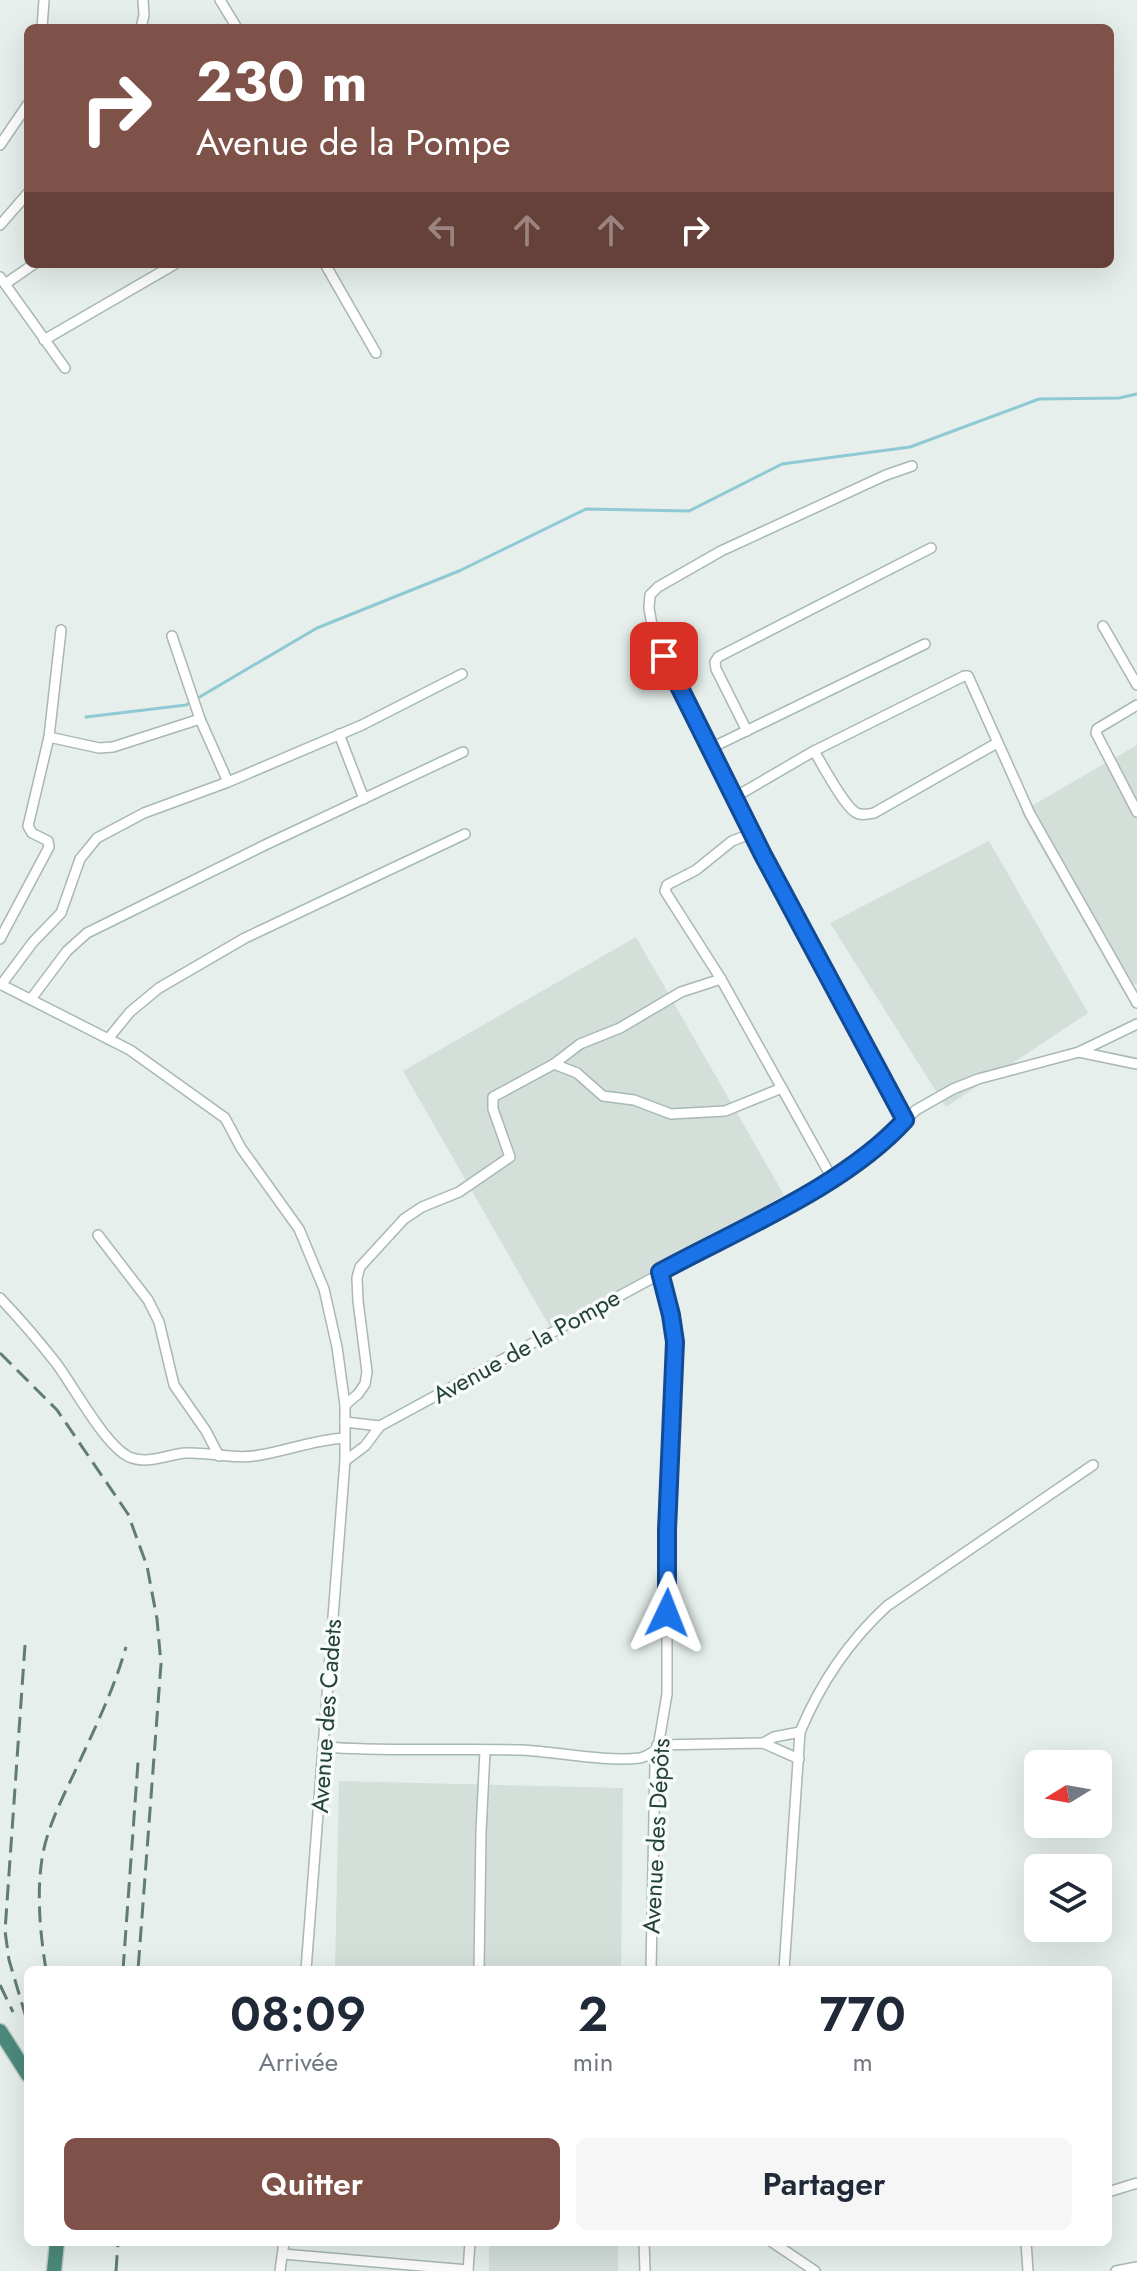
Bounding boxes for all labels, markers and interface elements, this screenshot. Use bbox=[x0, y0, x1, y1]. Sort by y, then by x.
text: 230 m bbox=[196, 41, 367, 122]
icon: right bbox=[64, 56, 168, 160]
text: Avenue de la Pompe bbox=[196, 116, 511, 168]
icon: left bbox=[421, 208, 465, 252]
icon: ahead bbox=[505, 208, 549, 252]
icon: ahead bbox=[589, 208, 633, 252]
icon: right bbox=[673, 208, 717, 252]
pin bbox=[630, 622, 698, 690]
icon: arrive bbox=[642, 634, 686, 678]
street label: Avenue de la Pompe bbox=[426, 1280, 626, 1412]
position arrow bbox=[625, 1571, 709, 1655]
street label: Avenue des Cadets bbox=[302, 1618, 350, 1814]
street label: Avenue des Dépôts bbox=[633, 1737, 679, 1935]
north arrow bbox=[1024, 1750, 1112, 1838]
map controls bbox=[1024, 1750, 1112, 1942]
button: layers bbox=[1024, 1854, 1112, 1942]
text: 08:09 bbox=[230, 1980, 367, 2049]
text: 2 bbox=[578, 1980, 608, 2049]
text: 770 bbox=[819, 1980, 906, 2049]
text: Arrivée bbox=[259, 2043, 338, 2081]
text: min bbox=[573, 2043, 613, 2081]
text: m bbox=[853, 2043, 873, 2081]
button: Quitter bbox=[64, 2138, 560, 2230]
button: Partager bbox=[576, 2138, 1072, 2230]

